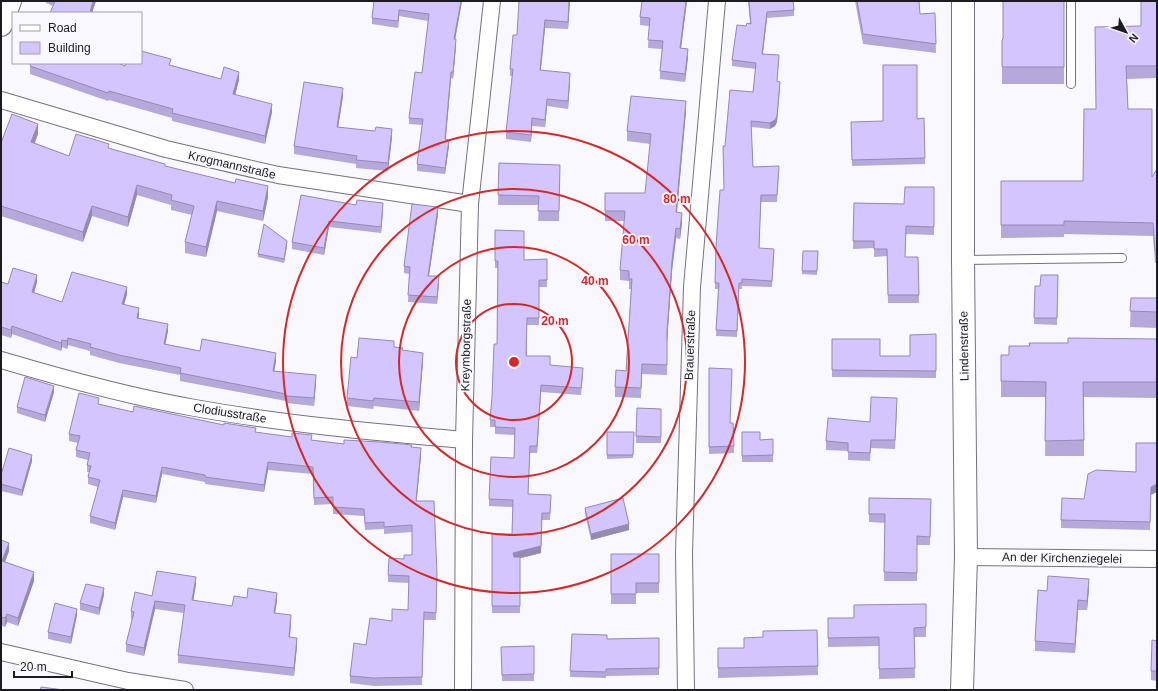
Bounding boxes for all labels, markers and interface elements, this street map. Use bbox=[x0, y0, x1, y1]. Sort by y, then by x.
legend bbox=[12, 12, 142, 64]
north arrow bbox=[1106, 12, 1146, 52]
text: Road bbox=[48, 21, 77, 35]
text: N bbox=[1126, 32, 1141, 45]
text: Building bbox=[48, 41, 91, 55]
street label: Krogmannstraße bbox=[187, 148, 277, 182]
text: 80 m bbox=[663, 192, 691, 206]
text: 60 m bbox=[622, 233, 650, 247]
text: 40 m bbox=[581, 274, 609, 288]
street label: Kreymborgstraße bbox=[458, 298, 474, 391]
street label: Brauerstraße bbox=[682, 309, 698, 380]
street label: Lindenstraße bbox=[956, 311, 972, 381]
text: 20 m bbox=[541, 314, 569, 328]
centre of rings bbox=[507, 355, 521, 369]
street label: Clodiusstraße bbox=[192, 400, 268, 426]
street label: An der Kirchenziegelei bbox=[1002, 550, 1122, 566]
scale bar bbox=[14, 653, 72, 679]
text: 20 m bbox=[20, 660, 47, 674]

